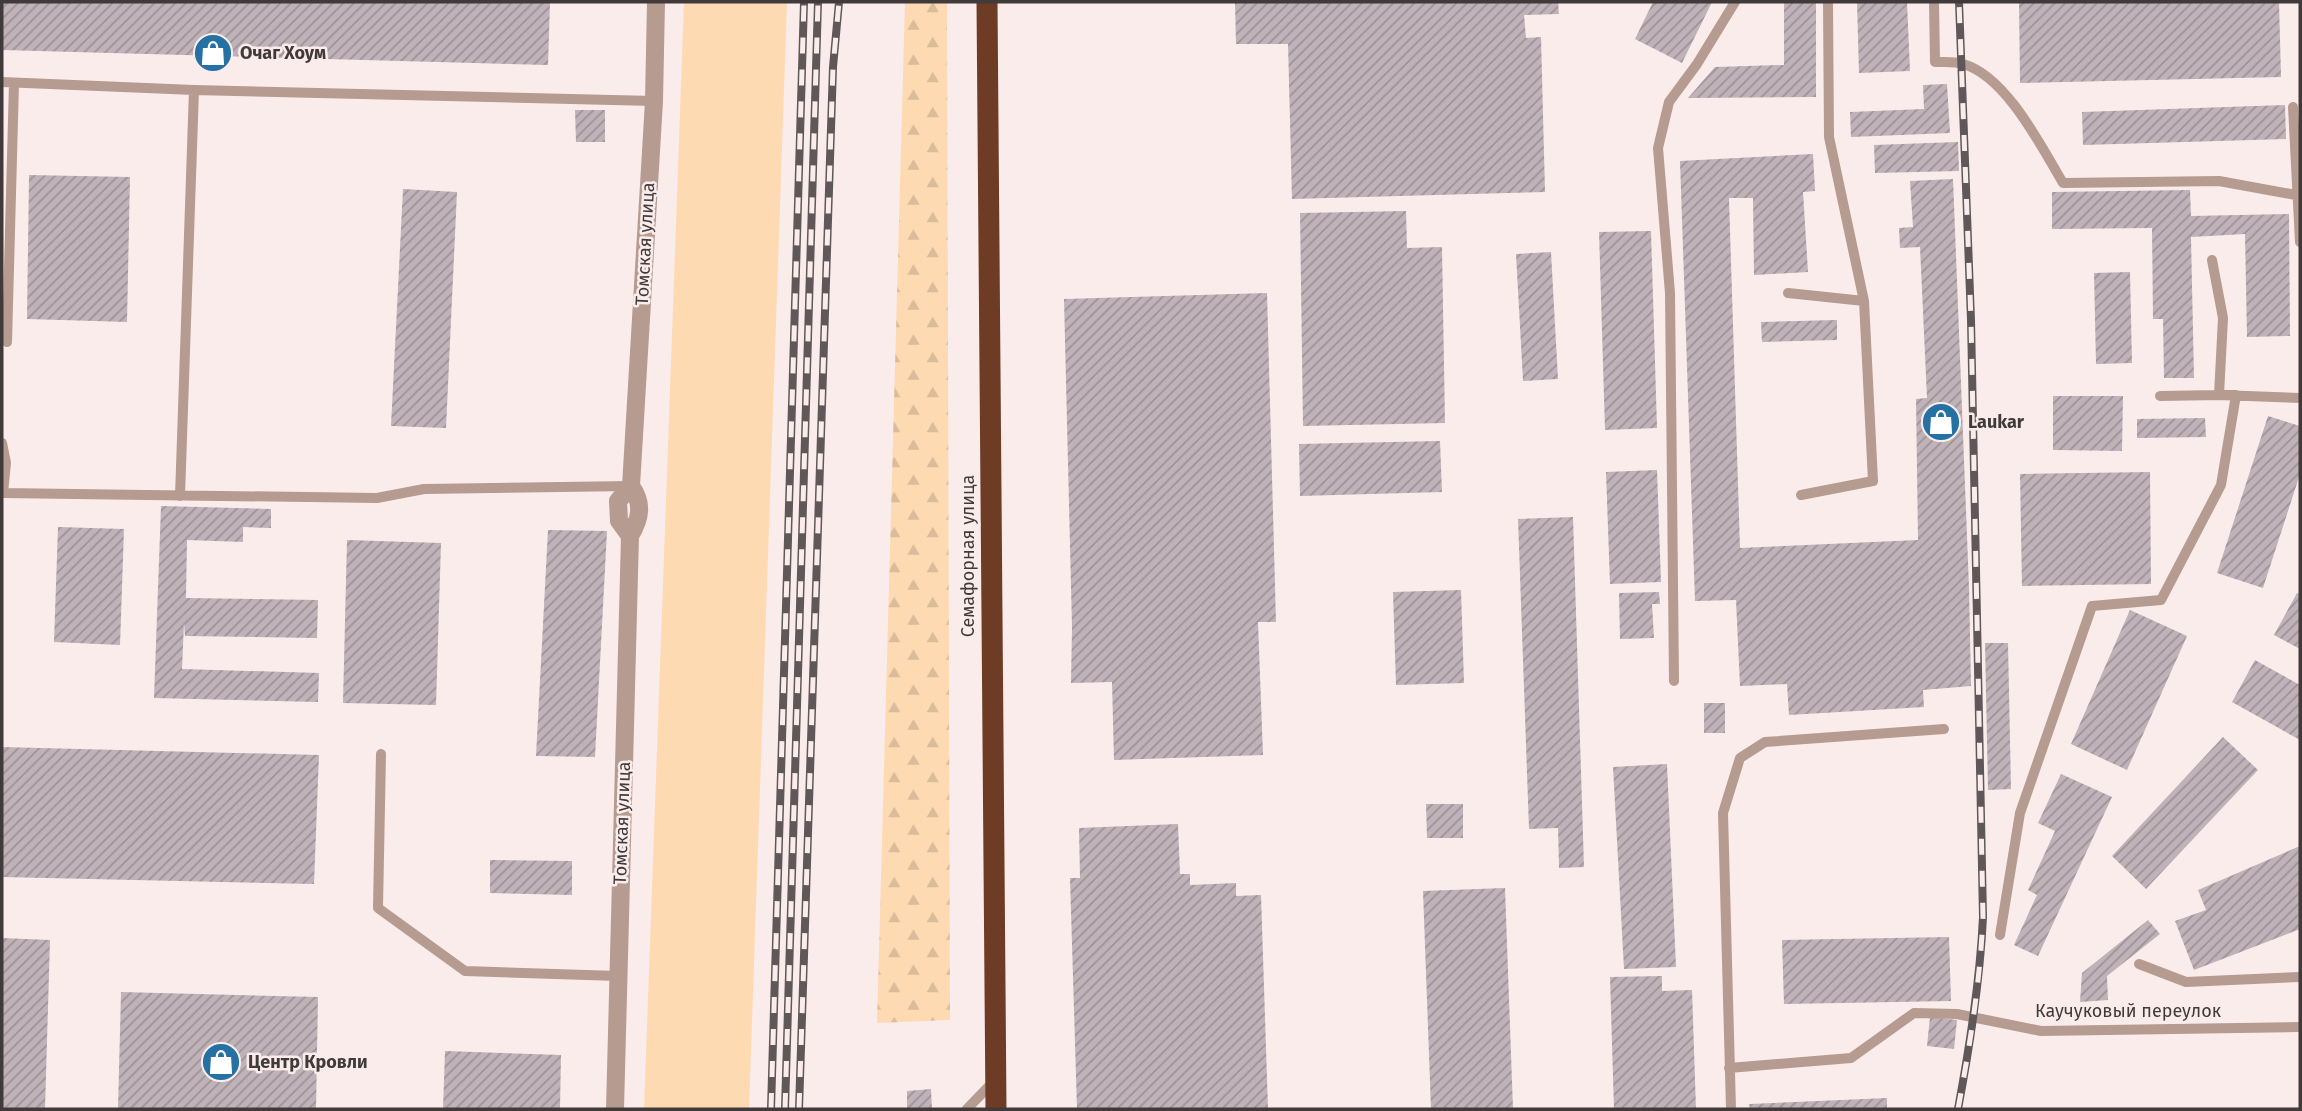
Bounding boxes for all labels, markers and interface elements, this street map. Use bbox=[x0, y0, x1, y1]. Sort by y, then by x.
shop icon: Очаг Хоум bbox=[192, 32, 234, 74]
place label: Очаг Хоум bbox=[240, 42, 326, 64]
street label: Томская улица bbox=[631, 182, 659, 306]
shop icon: Laukar bbox=[1920, 401, 1962, 443]
place label: Laukar bbox=[1968, 411, 2025, 433]
street label: Семафорная улица bbox=[957, 475, 979, 637]
street label: Томская улица bbox=[609, 761, 635, 885]
street label: Каучуковый переулок bbox=[2035, 1000, 2222, 1022]
shop icon: Центр Кровли bbox=[200, 1041, 242, 1083]
place label: Центр Кровли bbox=[248, 1051, 368, 1073]

